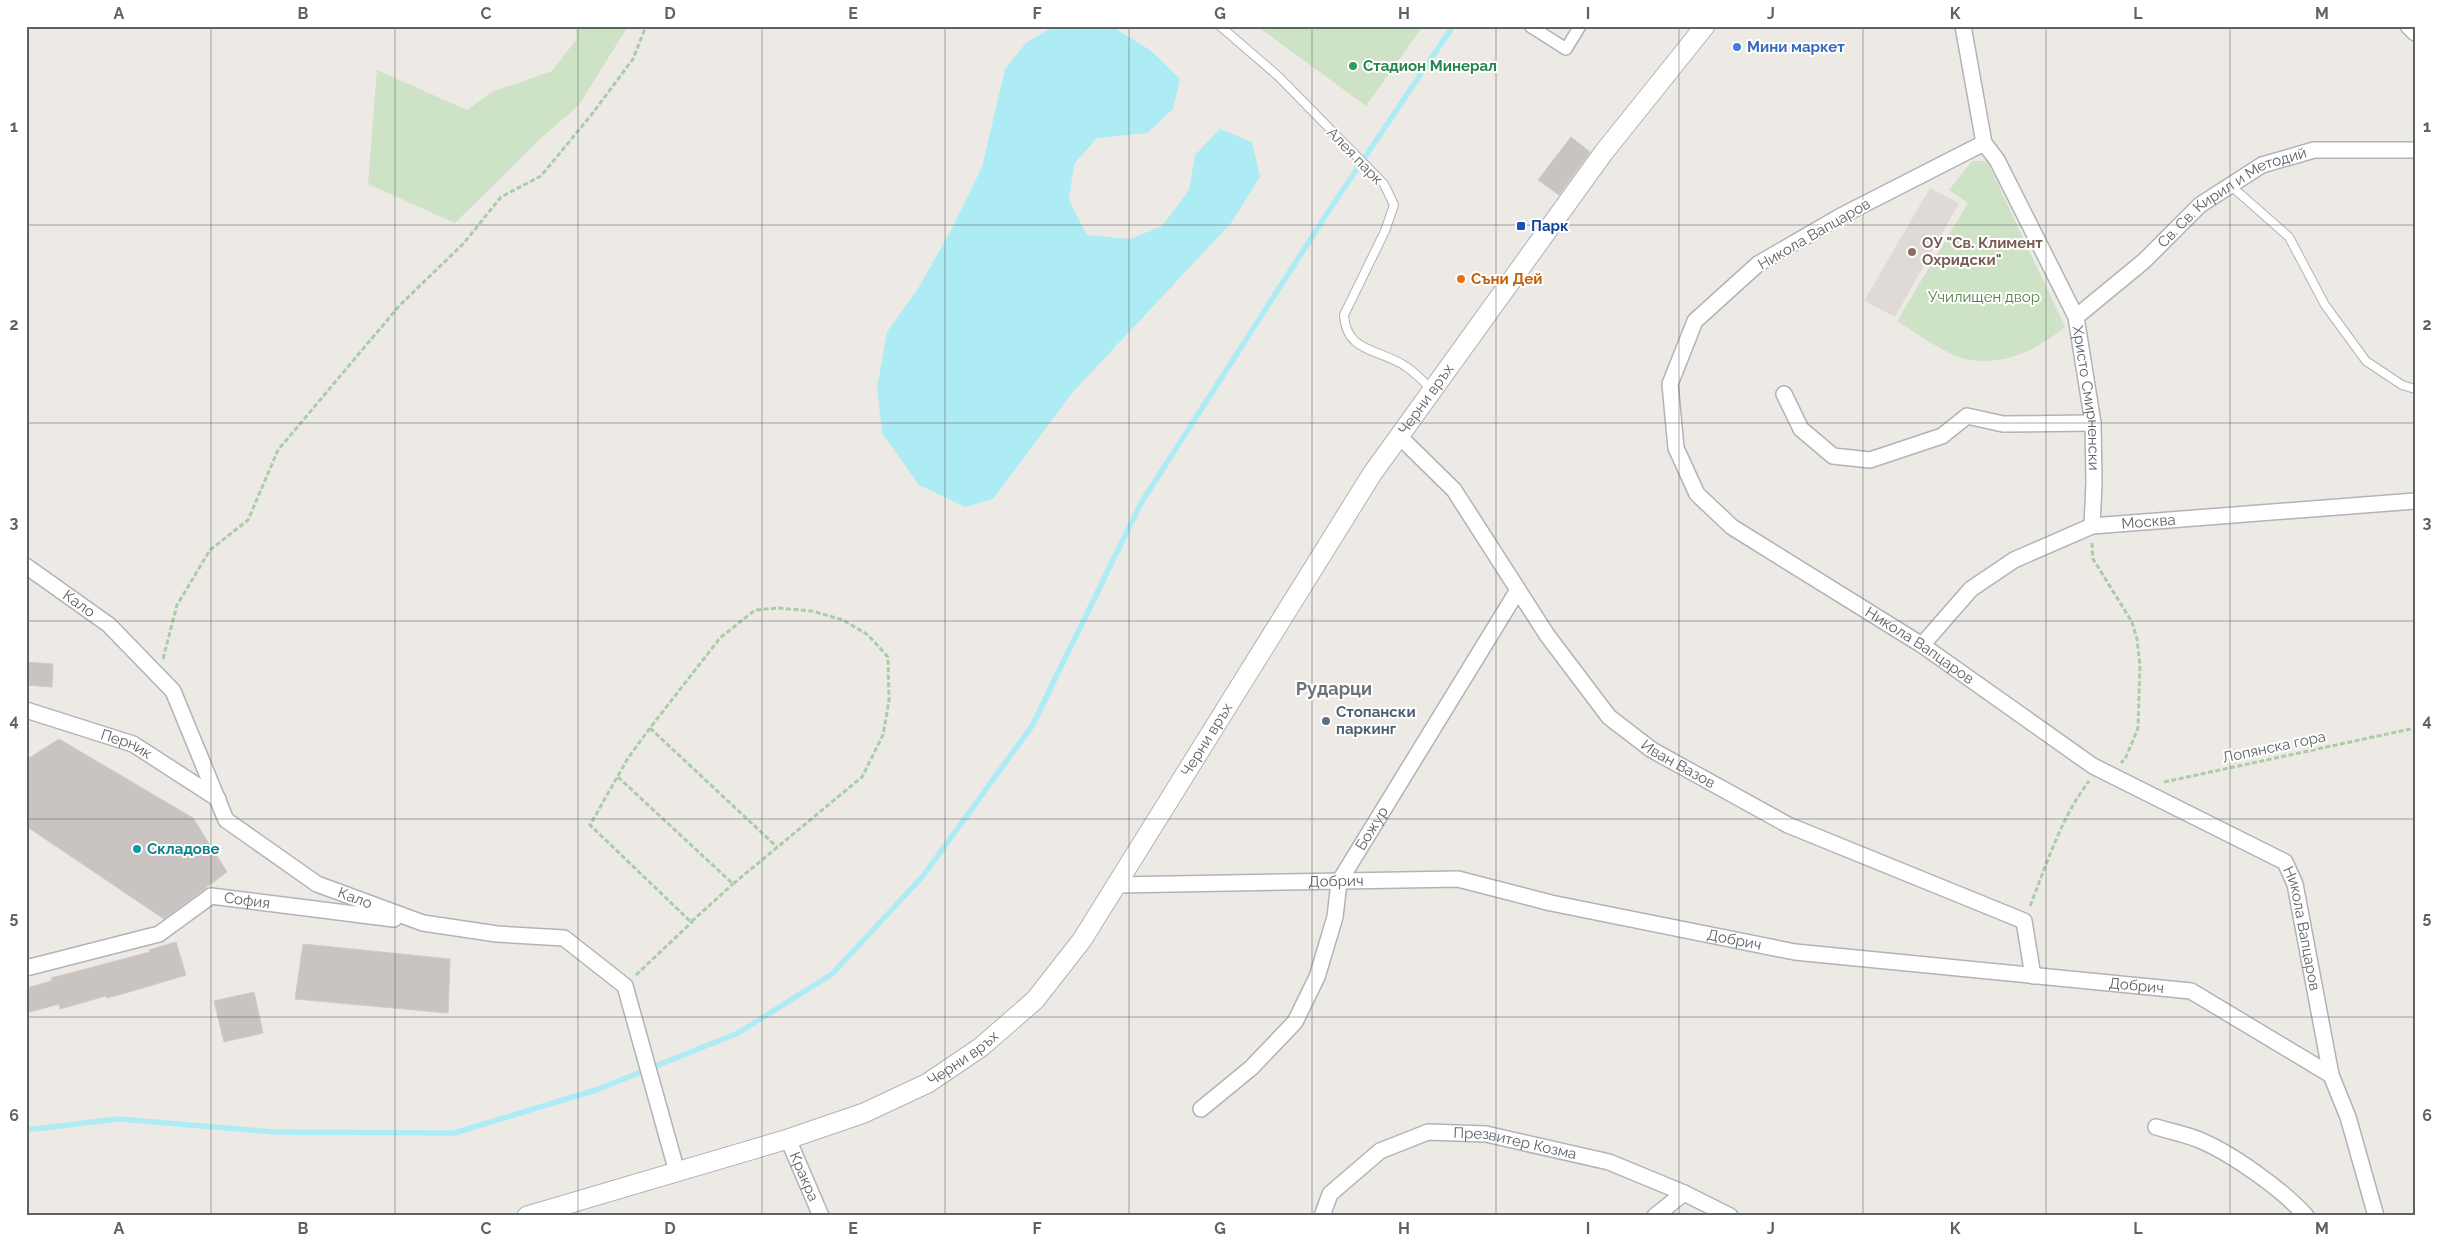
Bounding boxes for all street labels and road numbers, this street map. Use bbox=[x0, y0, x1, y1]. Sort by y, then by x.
street label: Алея парк bbox=[1323, 124, 1387, 189]
street label: Св. Св. Кирил и Методий bbox=[2154, 144, 2309, 251]
street label: Никола Вапцаров bbox=[1755, 195, 1873, 273]
street label: Христо Смирненски bbox=[2069, 324, 2103, 471]
street label: Черни връх bbox=[1394, 360, 1458, 438]
street label: Москва bbox=[2121, 511, 2176, 533]
street label: Кало bbox=[59, 586, 99, 621]
street label: Никола Вапцаров bbox=[1862, 603, 1977, 688]
street label: Черни връх bbox=[1177, 699, 1236, 780]
street label: Перник bbox=[98, 725, 156, 763]
street label: Лопянска гора bbox=[2221, 727, 2327, 767]
street label: Иван Вазов bbox=[1637, 736, 1718, 792]
street label: Божур bbox=[1352, 803, 1392, 854]
street label: Никола Вапцаров bbox=[2279, 863, 2324, 992]
street label: Добрич bbox=[1308, 872, 1364, 891]
street label: Кало bbox=[335, 883, 375, 913]
street label: София bbox=[223, 889, 271, 912]
street label: Добрич bbox=[1705, 926, 1763, 954]
street label: Добрич bbox=[2108, 974, 2165, 997]
street label: Черни връх bbox=[924, 1027, 1003, 1090]
street label: Презвитер Козма bbox=[1453, 1124, 1578, 1163]
street label: Кракра bbox=[786, 1149, 823, 1204]

